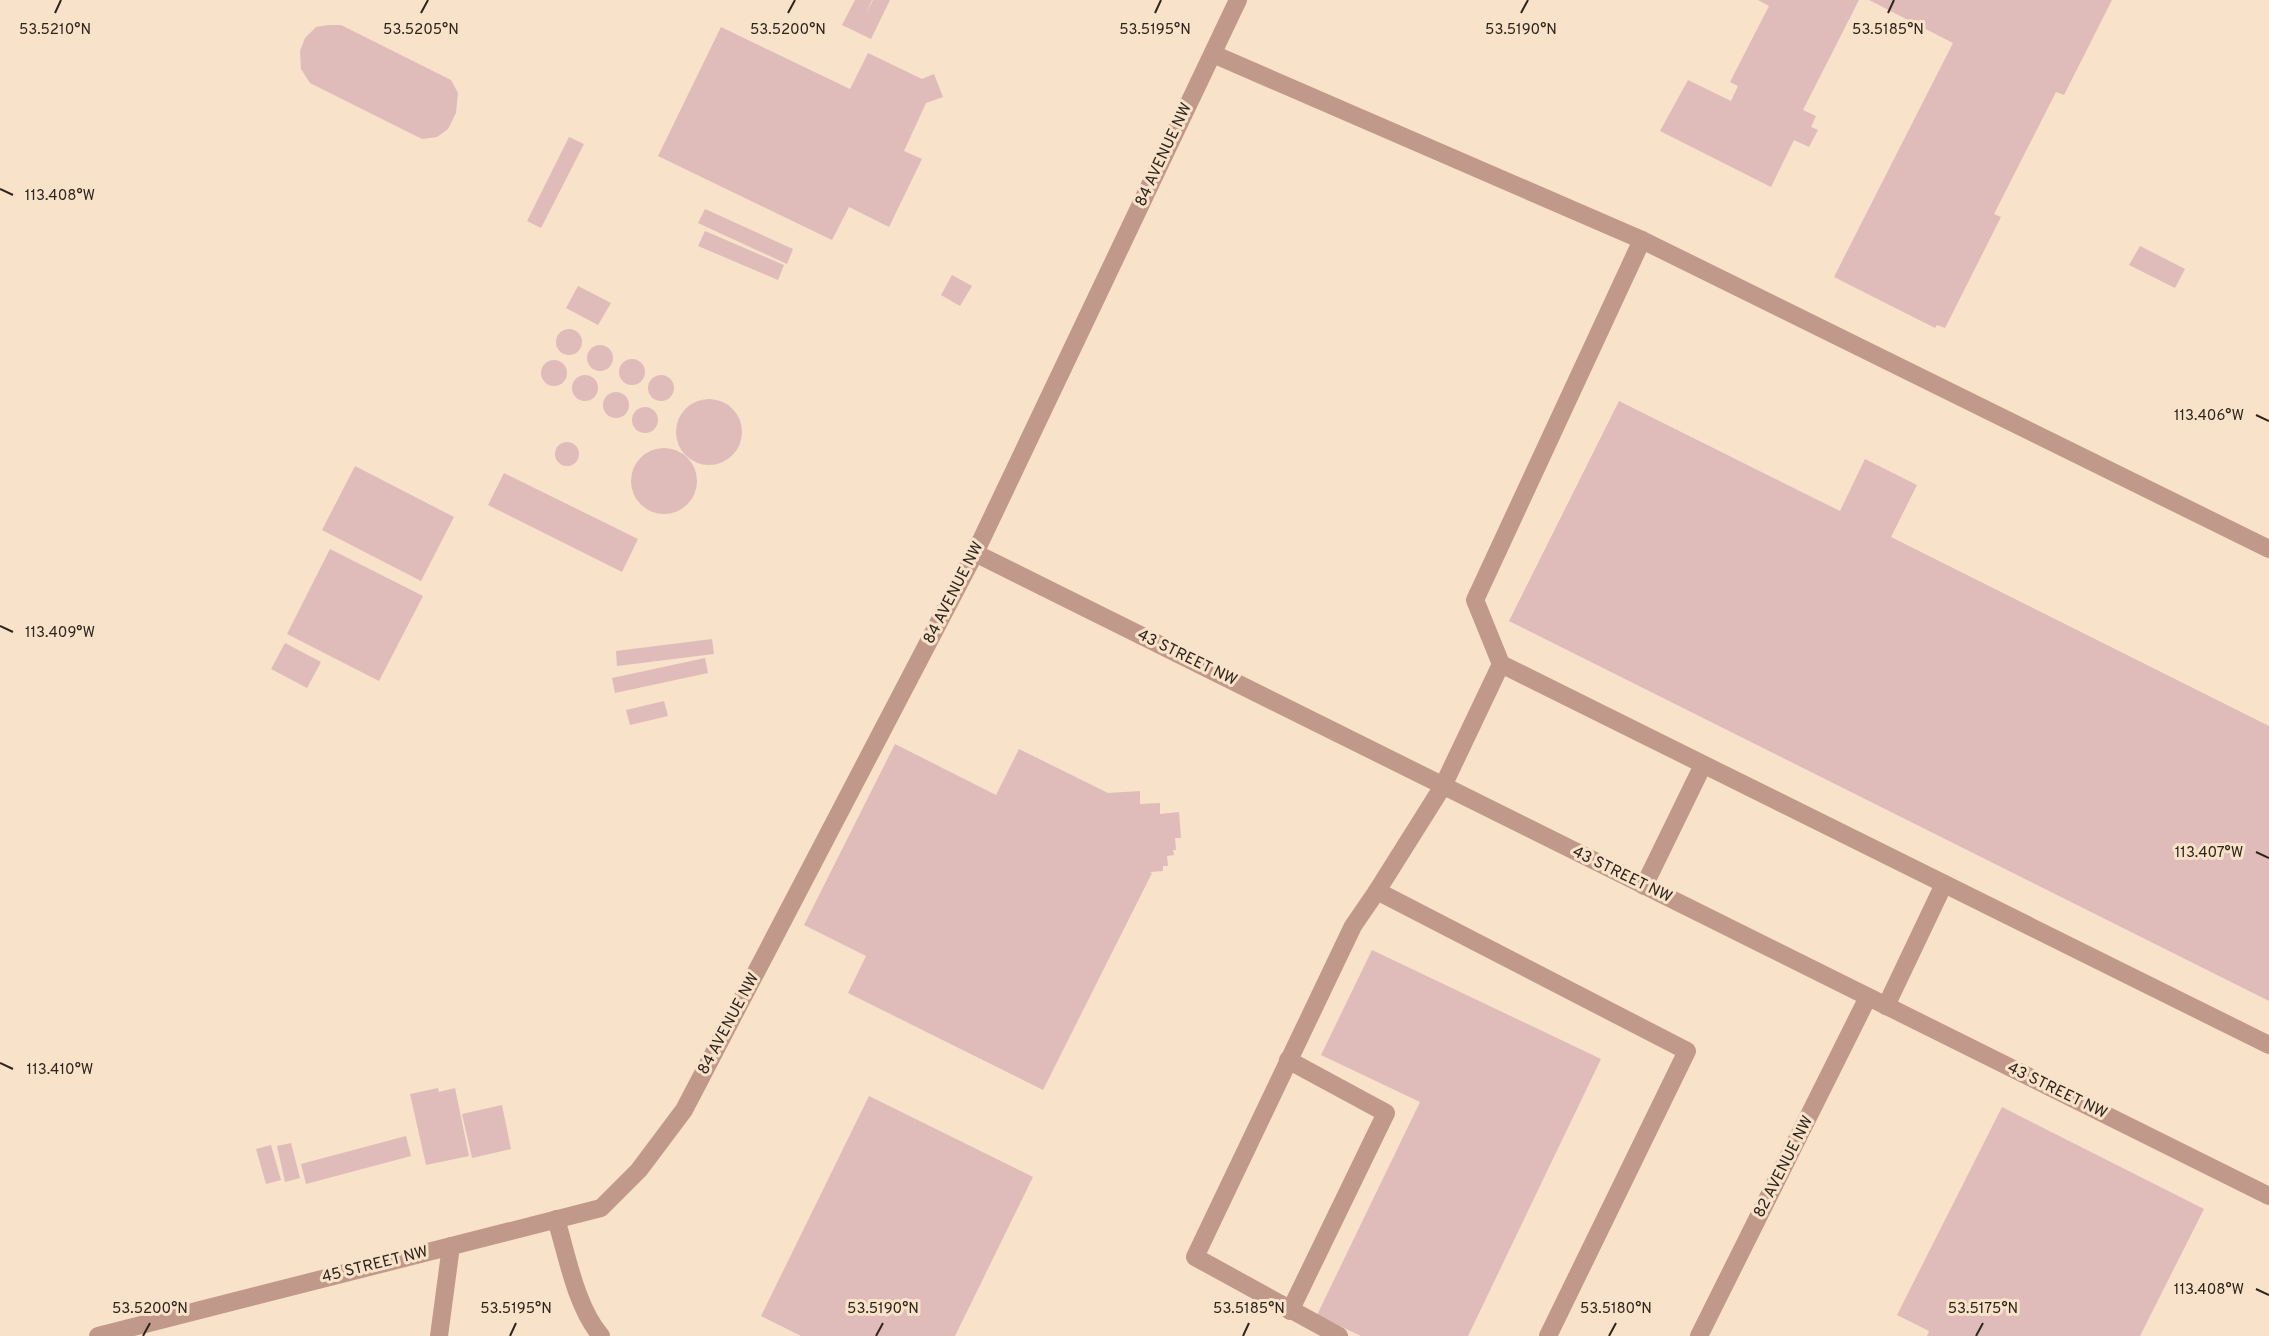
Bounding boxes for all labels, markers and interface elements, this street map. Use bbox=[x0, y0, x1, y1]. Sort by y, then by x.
text: 53.5210°N bbox=[19, 21, 91, 40]
text: 53.5205°N bbox=[383, 21, 459, 40]
text: 53.5200°N bbox=[750, 21, 826, 40]
text: 53.5195°N bbox=[1119, 21, 1191, 40]
text: 53.5190°N bbox=[1485, 21, 1557, 40]
text: 53.5185°N bbox=[1852, 21, 1924, 40]
street label: 84 AVENUE NW bbox=[1131, 100, 1197, 210]
text: 113.408°W bbox=[25, 187, 95, 206]
text: 113.406°W bbox=[2174, 407, 2244, 426]
street label: 84 AVENUE NW bbox=[920, 538, 988, 648]
text: 113.409°W bbox=[25, 624, 95, 643]
street label: 43 STREET NW bbox=[1134, 625, 1240, 691]
street label: 43 STREET NW bbox=[1569, 842, 1675, 908]
text: 113.407°W bbox=[2175, 844, 2243, 863]
street label: 84 AVENUE NW bbox=[694, 970, 764, 1078]
street label: 43 STREET NW bbox=[2004, 1058, 2110, 1124]
text: 113.410°W bbox=[27, 1061, 93, 1080]
street label: 82 AVENUE NW bbox=[1750, 1113, 1818, 1221]
street label: 45 STREET NW bbox=[320, 1242, 430, 1288]
text: 113.408°W bbox=[2174, 1281, 2244, 1300]
text: 53.5200°N bbox=[112, 1300, 188, 1319]
text: 53.5195°N bbox=[480, 1300, 552, 1319]
text: 53.5190°N bbox=[847, 1300, 919, 1319]
text: 53.5185°N bbox=[1213, 1300, 1285, 1319]
text: 53.5180°N bbox=[1580, 1300, 1652, 1319]
text: 53.5175°N bbox=[1948, 1300, 2018, 1319]

